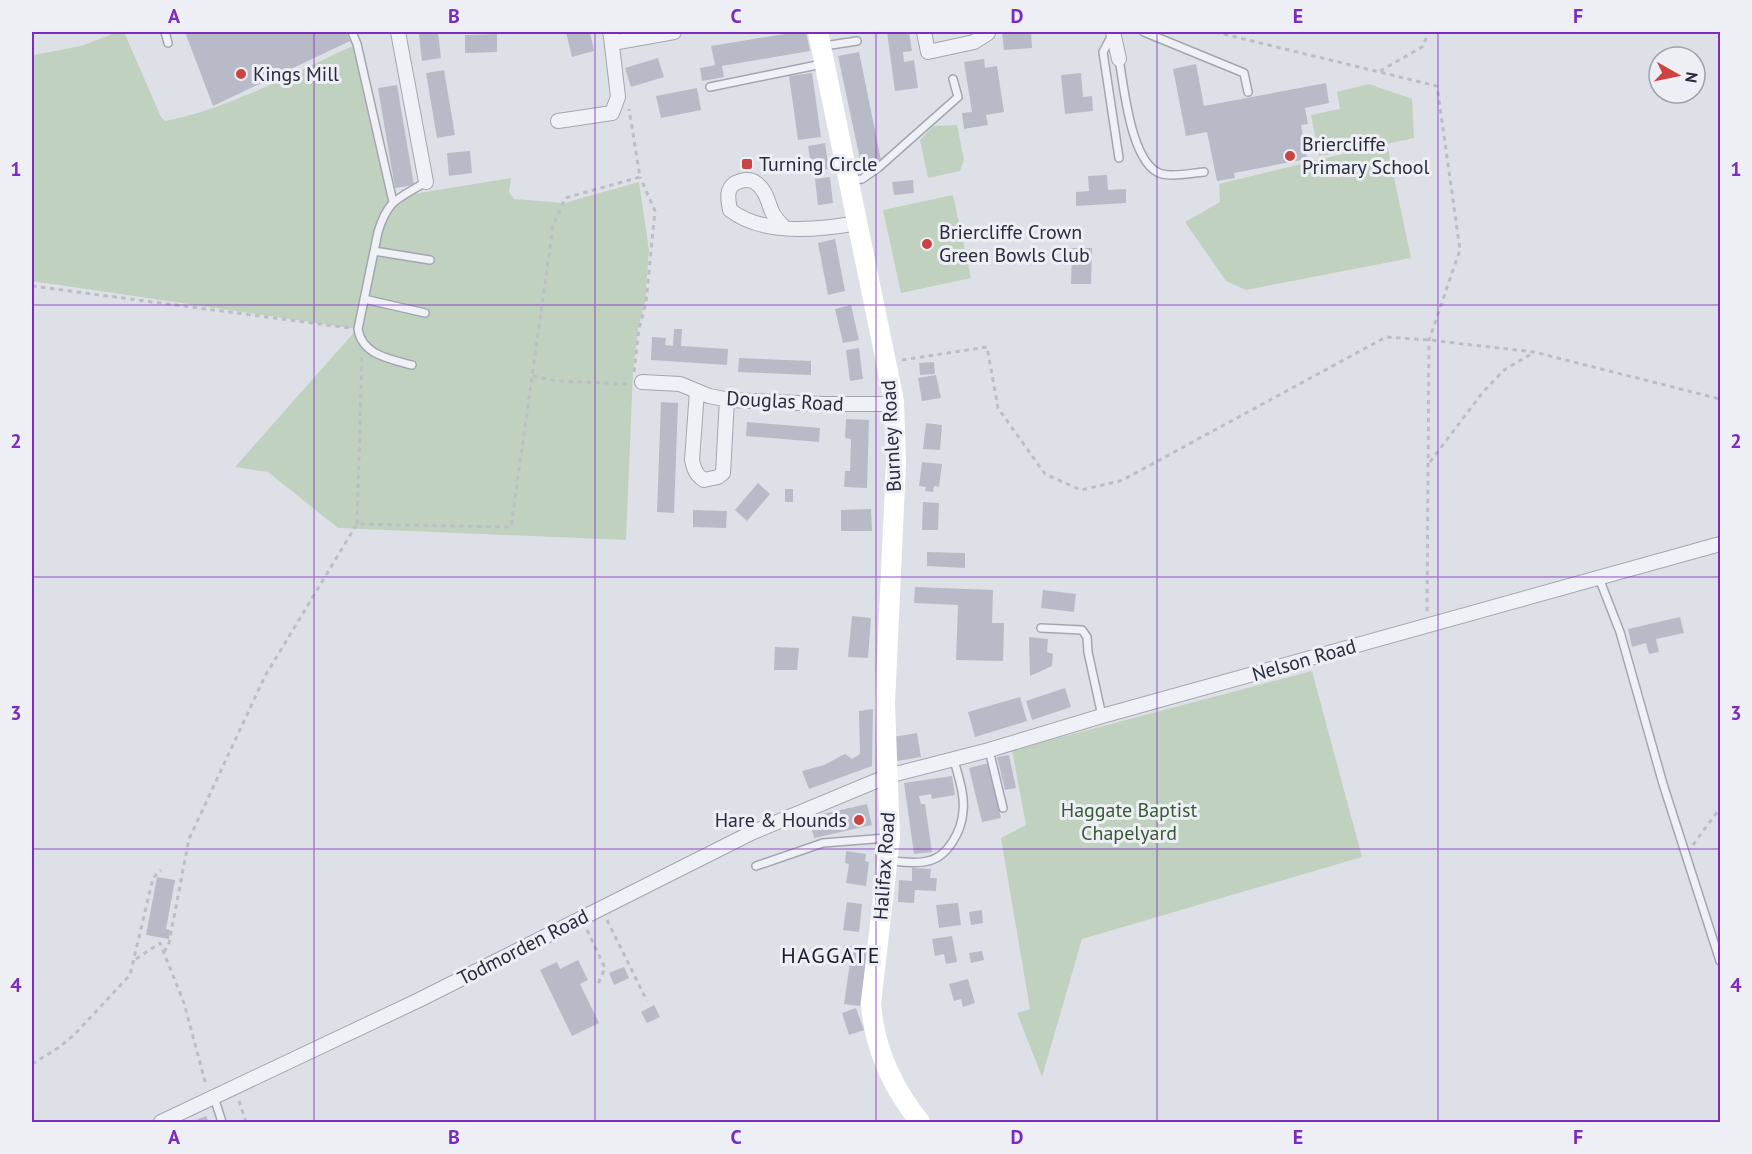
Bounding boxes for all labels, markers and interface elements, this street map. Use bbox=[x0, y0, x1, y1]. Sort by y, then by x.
text: A bbox=[168, 3, 181, 29]
text: B bbox=[448, 3, 460, 29]
text: C bbox=[730, 3, 742, 29]
text: D bbox=[1011, 3, 1024, 29]
text: E bbox=[1293, 3, 1303, 29]
text: F bbox=[1573, 3, 1583, 29]
north arrow bbox=[1647, 45, 1707, 105]
place label: Kings Mill bbox=[253, 61, 339, 87]
marker: Kings Mill bbox=[234, 67, 248, 81]
text: N bbox=[1681, 71, 1703, 84]
place label: Briercliffe Primary School bbox=[1302, 131, 1430, 180]
marker: Briercliffe Primary School bbox=[1283, 149, 1297, 163]
place label: Turning Circle bbox=[759, 151, 878, 177]
text: 1 bbox=[10, 156, 22, 182]
text: 1 bbox=[1730, 156, 1742, 182]
marker: Turning Circle bbox=[740, 157, 754, 171]
place label: Briercliffe Crown Green Bowls Club bbox=[939, 219, 1090, 268]
marker: Briercliffe Crown Green Bowls Club bbox=[920, 237, 934, 251]
street label: Burnley Road bbox=[875, 379, 907, 493]
street label: Douglas Road bbox=[726, 385, 844, 417]
text: 2 bbox=[10, 428, 22, 454]
text: 2 bbox=[1730, 428, 1742, 454]
street label: Nelson Road bbox=[1249, 633, 1359, 687]
text: 3 bbox=[10, 700, 22, 726]
text: 3 bbox=[1730, 700, 1742, 726]
park label: Haggate Baptist Chapelyard bbox=[1061, 797, 1198, 846]
place label: Hare & Hounds bbox=[715, 807, 847, 833]
street label: Halifax Road bbox=[867, 811, 901, 921]
marker: Hare & Hounds bbox=[852, 813, 866, 827]
street label: Todmorden Road bbox=[453, 903, 593, 991]
district label: HAGGATE bbox=[781, 941, 881, 969]
text: 4 bbox=[10, 972, 22, 998]
text: 4 bbox=[1730, 972, 1742, 998]
text: A bbox=[168, 1124, 181, 1150]
text: B bbox=[448, 1124, 460, 1150]
text: C bbox=[730, 1124, 742, 1150]
text: D bbox=[1011, 1124, 1024, 1150]
text: E bbox=[1293, 1124, 1303, 1150]
text: F bbox=[1573, 1124, 1583, 1150]

